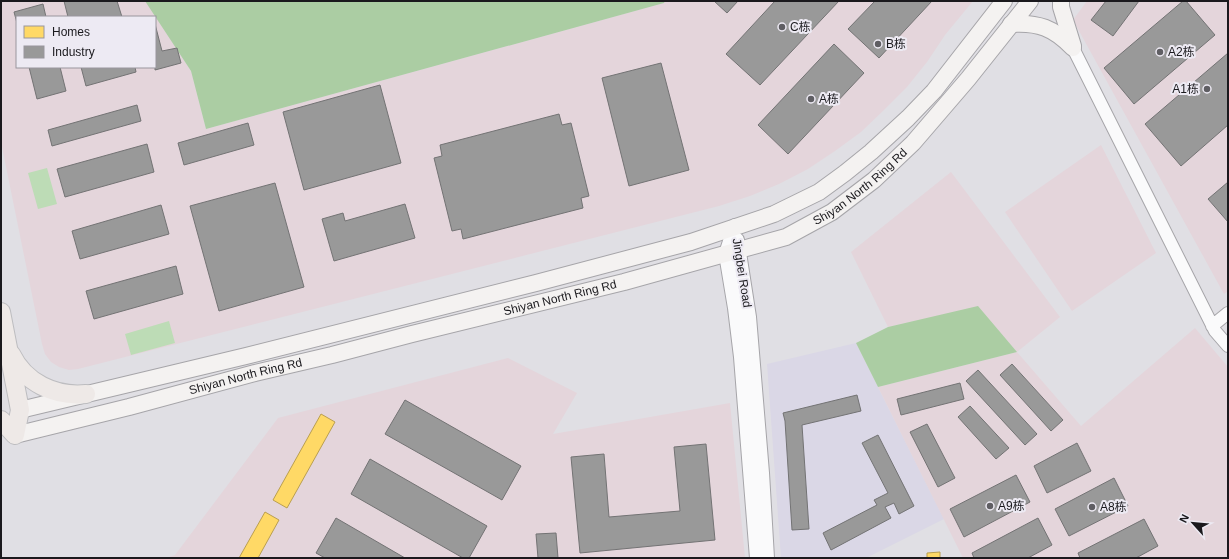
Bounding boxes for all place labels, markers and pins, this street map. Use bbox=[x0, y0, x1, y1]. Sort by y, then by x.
place label: C栋 bbox=[790, 20, 811, 34]
marker: C栋 bbox=[777, 22, 787, 32]
place label: B栋 bbox=[886, 37, 906, 51]
marker: B栋 bbox=[873, 39, 883, 49]
place label: A2栋 bbox=[1168, 45, 1195, 59]
marker: A2栋 bbox=[1155, 47, 1165, 57]
place label: A1栋 bbox=[1172, 82, 1199, 96]
marker: A1栋 bbox=[1202, 84, 1212, 94]
place label: A栋 bbox=[819, 92, 839, 106]
marker: A栋 bbox=[806, 94, 816, 104]
place label: A9栋 bbox=[998, 499, 1025, 513]
place label: A8栋 bbox=[1100, 500, 1127, 514]
marker: A9栋 bbox=[985, 501, 995, 511]
marker: A8栋 bbox=[1087, 502, 1097, 512]

